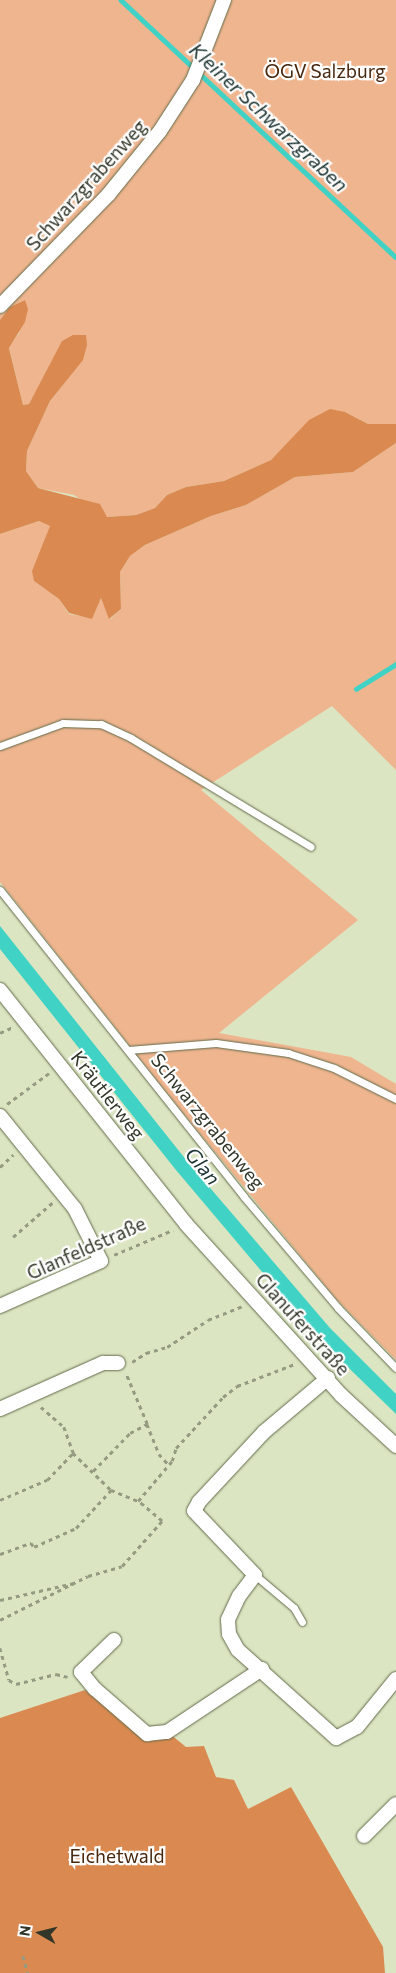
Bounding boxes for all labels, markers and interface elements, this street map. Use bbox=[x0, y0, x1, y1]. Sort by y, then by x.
water label: Kleiner Schwarzgraben bbox=[185, 37, 353, 197]
park label: ÖGV Salzburg bbox=[264, 60, 386, 82]
street label: Schwarzgrabenweg bbox=[21, 115, 151, 255]
street label: Kräutlerweg bbox=[66, 1046, 150, 1144]
street label: Schwarzgrabenweg bbox=[146, 1049, 270, 1193]
water label: Glan bbox=[180, 1142, 226, 1190]
street label: Glanfeldstraße bbox=[23, 1212, 149, 1284]
street label: Glanuferstraße bbox=[251, 1268, 355, 1380]
park label: Eichetwald bbox=[70, 1845, 164, 1867]
north arrow bbox=[15, 1908, 65, 1958]
text: N bbox=[16, 1924, 34, 1937]

